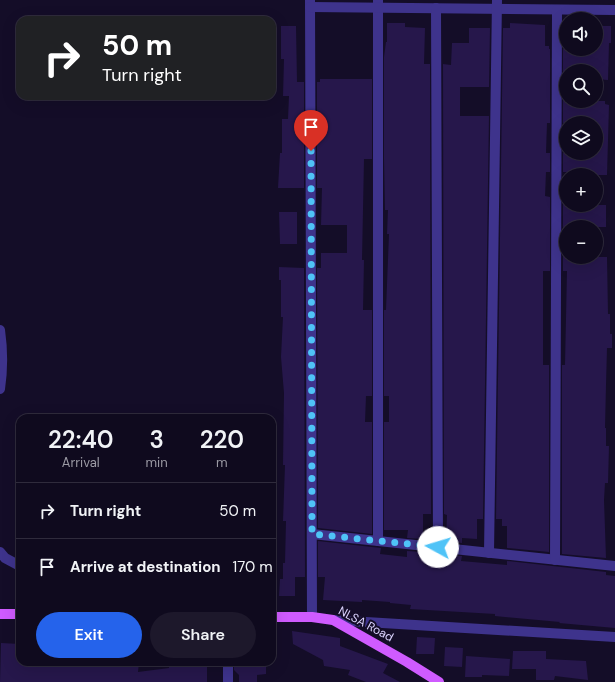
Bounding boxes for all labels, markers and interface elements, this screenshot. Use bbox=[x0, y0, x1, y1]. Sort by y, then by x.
map controls bbox=[559, 12, 603, 264]
button: sound bbox=[559, 12, 603, 56]
text: 50 m bbox=[102, 27, 172, 64]
icon: right bbox=[36, 32, 88, 84]
text: Turn right bbox=[102, 63, 182, 87]
button: search bbox=[559, 64, 603, 108]
pin bbox=[294, 110, 328, 151]
icon: arrive bbox=[300, 116, 322, 138]
button: layers bbox=[559, 116, 603, 160]
button: + bbox=[559, 168, 603, 212]
button: − bbox=[559, 220, 603, 264]
text: 22:40 bbox=[48, 424, 114, 455]
text: 3 bbox=[149, 424, 164, 455]
text: 220 bbox=[200, 424, 244, 455]
text: Arrival bbox=[62, 454, 100, 471]
text: min bbox=[146, 454, 168, 471]
text: m bbox=[216, 454, 228, 471]
icon: right bbox=[36, 500, 58, 522]
text: Turn right bbox=[70, 501, 141, 521]
text: 50 m bbox=[219, 501, 256, 521]
position arrow bbox=[417, 526, 459, 568]
icon: arrive bbox=[36, 556, 58, 578]
text: Arrive at destination bbox=[70, 557, 221, 577]
text: 170 m bbox=[233, 557, 273, 577]
street label: NLSA Road bbox=[336, 603, 396, 645]
button: Exit bbox=[36, 612, 142, 658]
button: Share bbox=[150, 612, 256, 658]

